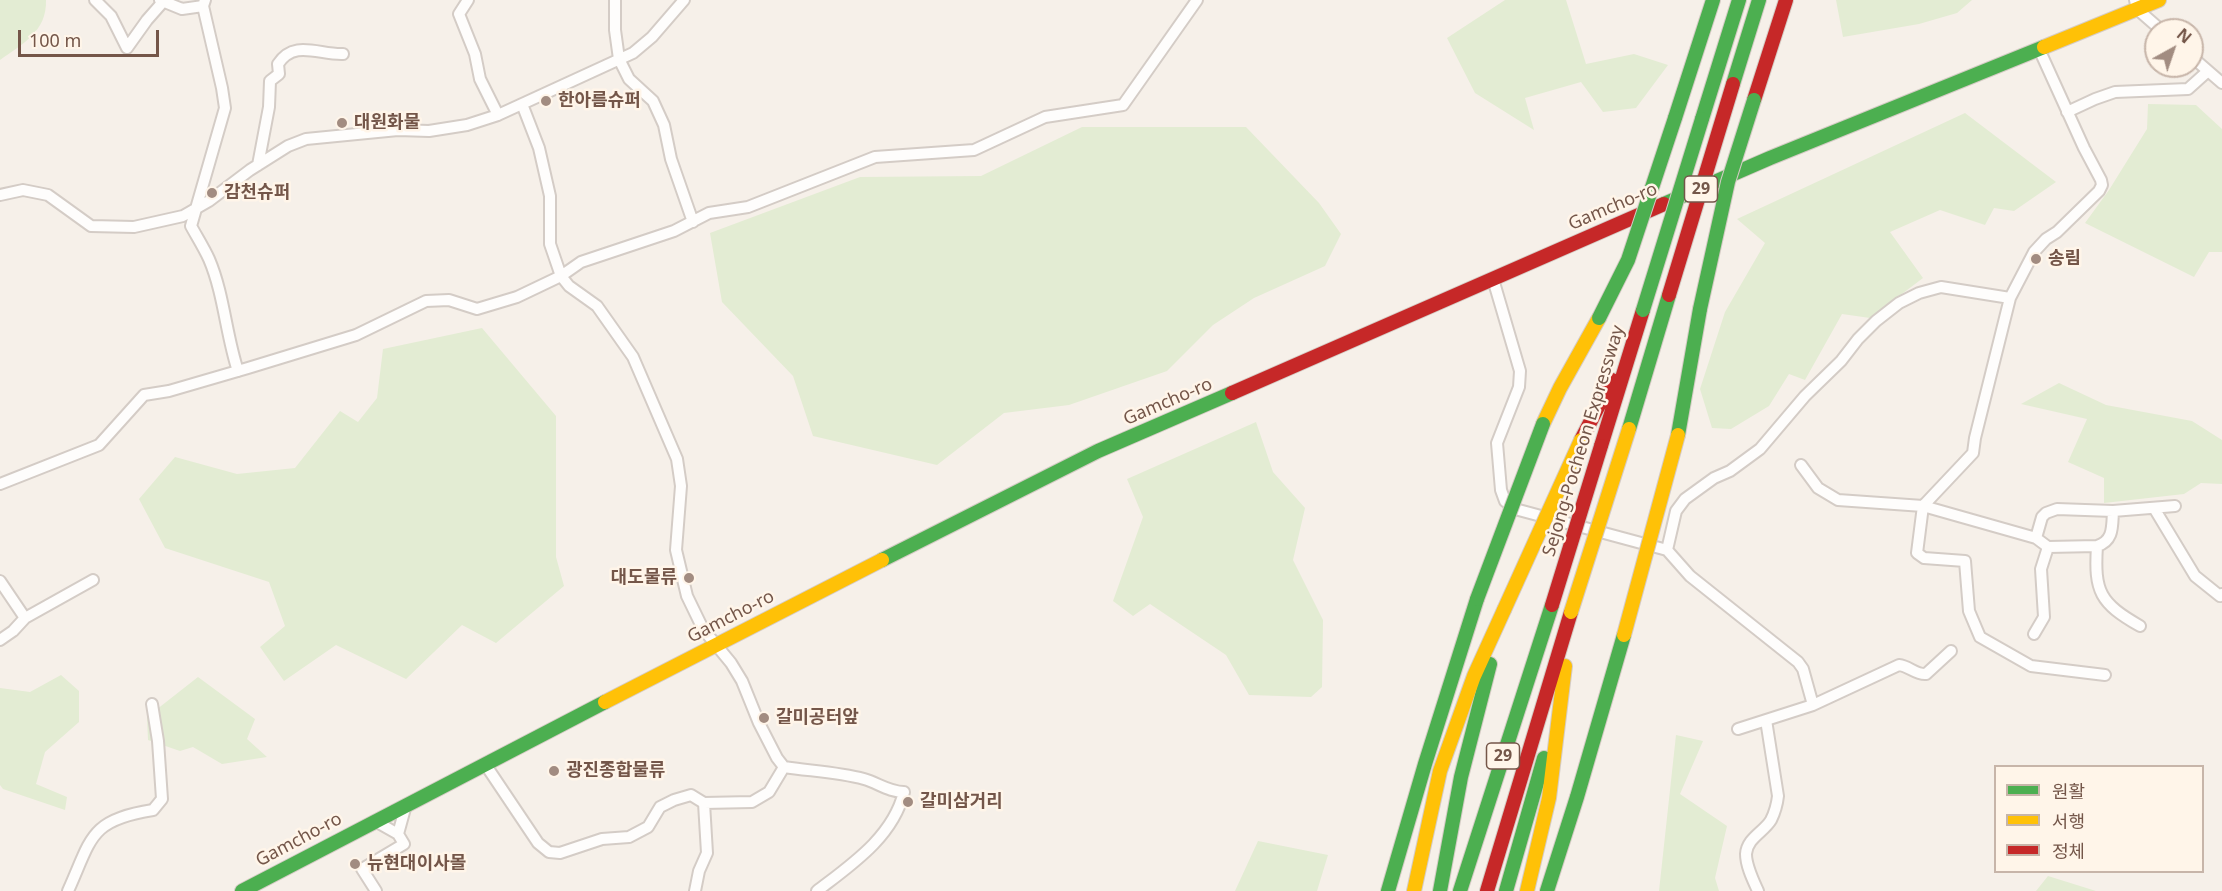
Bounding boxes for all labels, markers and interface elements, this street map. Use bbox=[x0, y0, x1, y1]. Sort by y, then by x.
scale bar bbox=[21, 18, 162, 56]
north arrow bbox=[2144, 18, 2204, 78]
text: N bbox=[2172, 23, 2196, 48]
text: 100 m bbox=[29, 28, 81, 52]
place label: 한아름슈퍼 bbox=[558, 90, 641, 112]
marker: 한아름슈퍼 bbox=[539, 94, 553, 108]
place label: 대원화물 bbox=[354, 112, 420, 134]
marker: 대원화물 bbox=[335, 116, 349, 130]
road number: 29 bbox=[1684, 176, 1718, 202]
street label: Gamcho-ro bbox=[1565, 179, 1661, 235]
place label: 감천슈퍼 bbox=[224, 182, 290, 204]
marker: 감천슈퍼 bbox=[205, 186, 219, 200]
place label: 송림 bbox=[2048, 248, 2081, 270]
marker: 송림 bbox=[2029, 252, 2043, 266]
street label: Sejong-Pocheon Expressway bbox=[1539, 323, 1629, 559]
street label: Gamcho-ro bbox=[1120, 374, 1216, 430]
place label: 대도물류 bbox=[611, 567, 677, 589]
marker: 대도물류 bbox=[682, 571, 696, 585]
street label: Gamcho-ro bbox=[684, 586, 778, 648]
place label: 갈미공터앞 bbox=[776, 707, 859, 729]
marker: 갈미공터앞 bbox=[757, 711, 771, 725]
road number: 29 bbox=[1486, 743, 1520, 769]
place label: 광진종합물류 bbox=[566, 760, 665, 782]
marker: 광진종합물류 bbox=[547, 764, 561, 778]
legend bbox=[1994, 765, 2204, 873]
text: 원활 bbox=[2052, 779, 2085, 803]
place label: 갈미삼거리 bbox=[920, 791, 1003, 813]
marker: 갈미삼거리 bbox=[901, 795, 915, 809]
street label: Gamcho-ro bbox=[252, 808, 346, 872]
text: 서행 bbox=[2052, 809, 2085, 833]
text: 정체 bbox=[2052, 839, 2085, 863]
place label: 뉴현대이사몰 bbox=[367, 853, 466, 875]
marker: 뉴현대이사몰 bbox=[348, 857, 362, 871]

